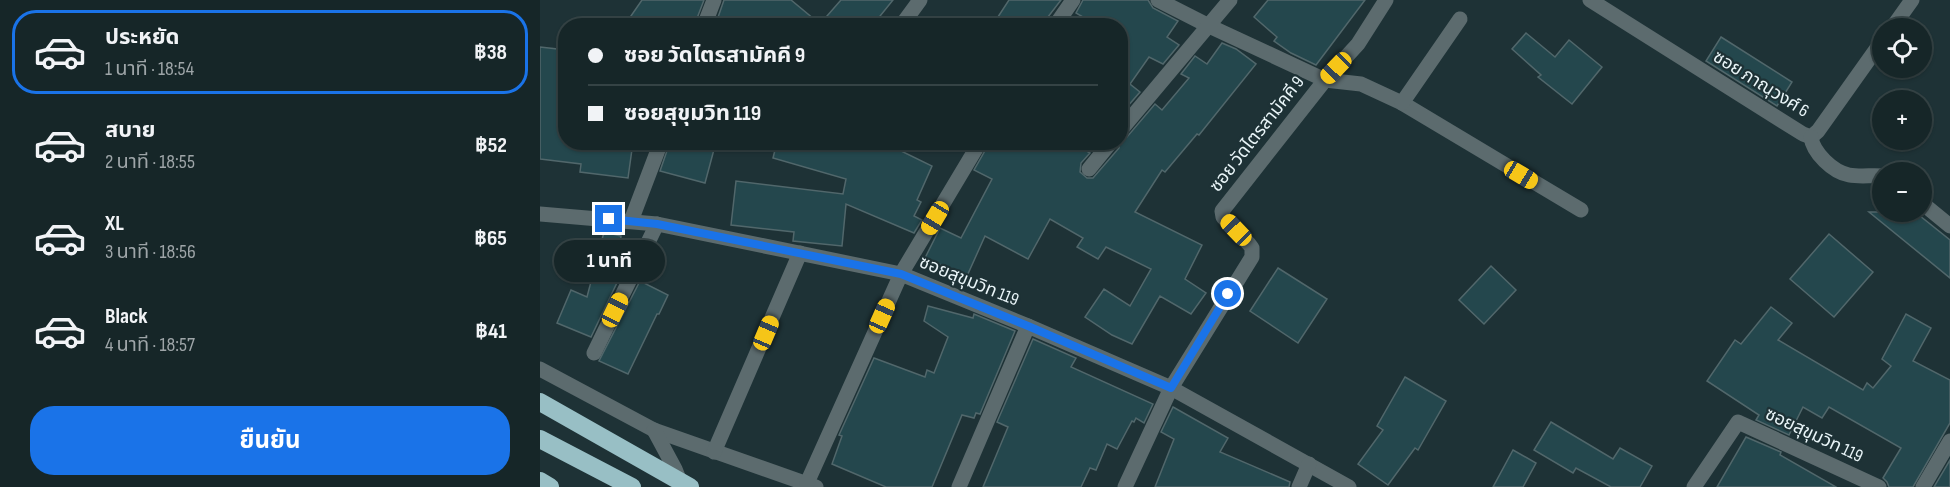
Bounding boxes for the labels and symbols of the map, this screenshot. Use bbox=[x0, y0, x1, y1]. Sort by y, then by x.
street label: ซอย ภาณุวงศ์ 6 bbox=[1709, 46, 1813, 122]
car bbox=[1317, 49, 1355, 87]
street label: ซอย วัดไตรสามัคคี 9 bbox=[1205, 72, 1309, 196]
car bbox=[1501, 158, 1541, 192]
car bbox=[918, 198, 952, 238]
route end bbox=[595, 205, 622, 232]
car bbox=[1217, 211, 1255, 249]
callout: 1 นาที bbox=[554, 240, 664, 282]
street label: ซอยสุขุมวิท 119 bbox=[916, 252, 1022, 311]
route start bbox=[1214, 280, 1241, 307]
car bbox=[599, 290, 631, 330]
car bbox=[866, 296, 898, 336]
car bbox=[751, 313, 781, 353]
street label: ซอยสุขุมวิท 119 bbox=[1762, 403, 1866, 467]

